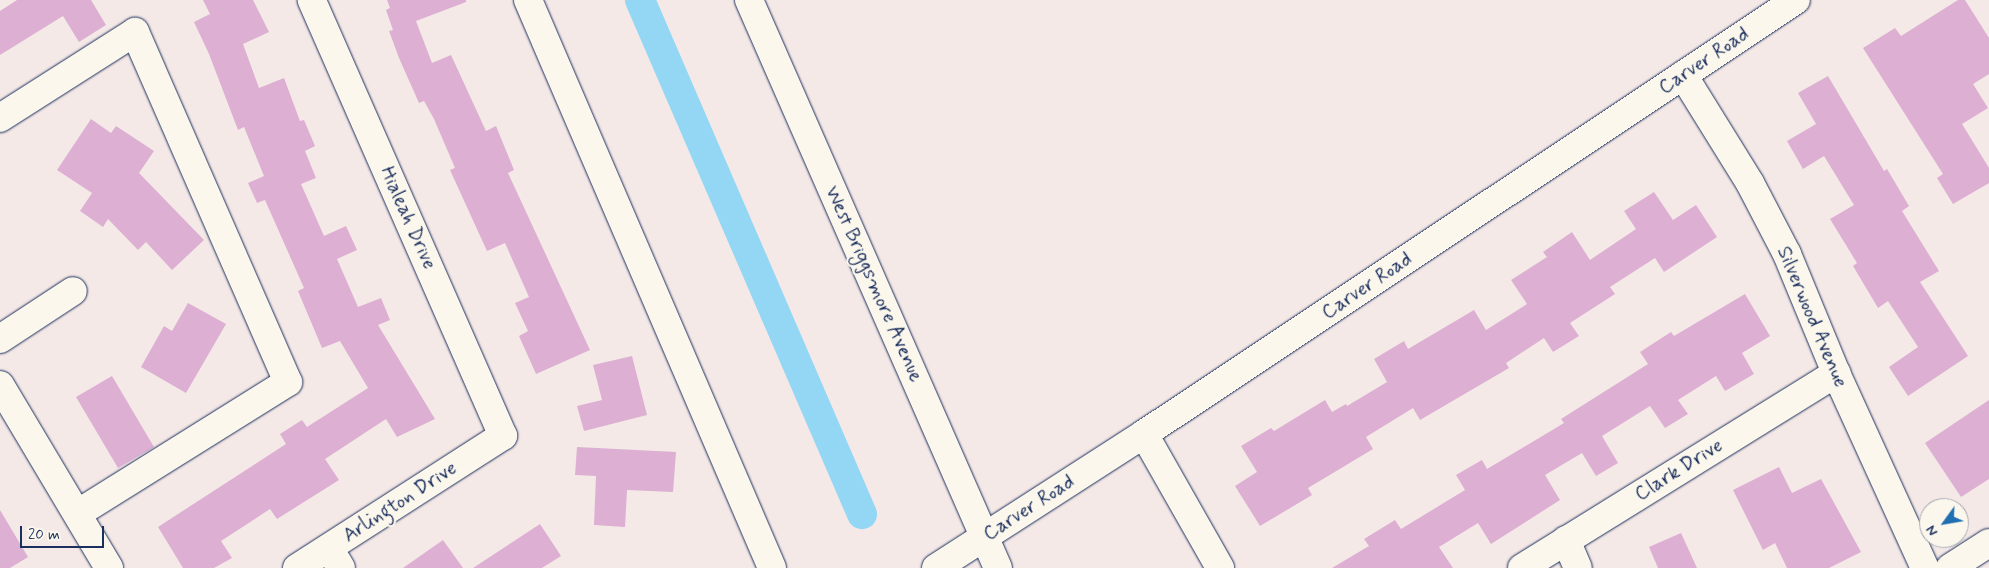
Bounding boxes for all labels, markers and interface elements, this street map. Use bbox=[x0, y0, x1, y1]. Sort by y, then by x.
street label: Carver Road bbox=[1654, 22, 1754, 100]
street label: Hialeah Drive bbox=[375, 163, 441, 273]
street label: West Briggsmore Avenue bbox=[819, 181, 929, 387]
street label: Silverwood Avenue bbox=[1771, 242, 1853, 392]
street label: Carver Road bbox=[1317, 247, 1417, 325]
street label: Clark Drive bbox=[1631, 434, 1727, 506]
street label: Arlington Drive bbox=[339, 457, 461, 547]
street label: Carver Road bbox=[979, 470, 1079, 546]
north arrow bbox=[1919, 498, 1969, 548]
scale bar bbox=[22, 516, 106, 548]
text: N bbox=[1922, 522, 1942, 539]
text: 20 m bbox=[28, 525, 60, 545]

